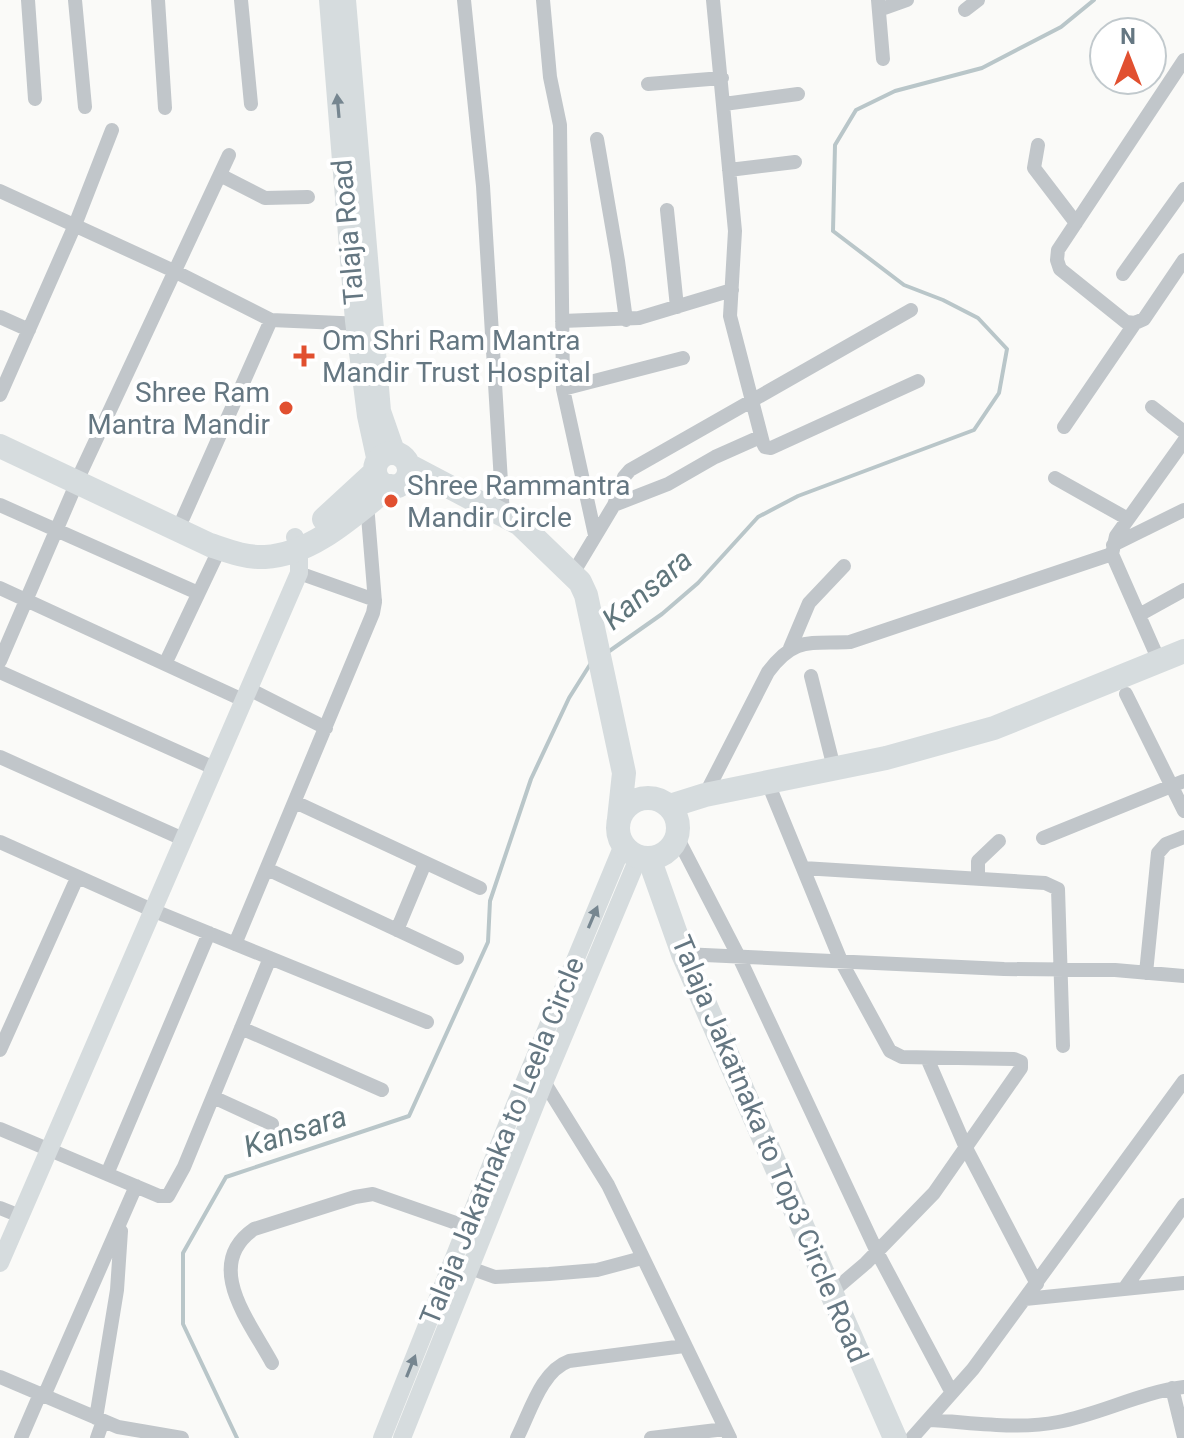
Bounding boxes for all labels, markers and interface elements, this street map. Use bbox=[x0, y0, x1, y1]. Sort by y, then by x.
north arrow bbox=[1088, 16, 1168, 96]
text: N bbox=[1120, 24, 1136, 49]
one-way arrow bbox=[331, 93, 344, 118]
street label: Talaja Road bbox=[325, 158, 371, 306]
place label: Om Shri Ram Mantra Mandir Trust Hospital bbox=[322, 324, 591, 389]
marker: Om Shri Ram Mantra Mandir Trust Hospital bbox=[293, 345, 315, 367]
place label: Shree Ram Mantra Mandir bbox=[87, 376, 270, 441]
marker: Shree Ram Mantra Mandir bbox=[277, 399, 295, 417]
place label: Shree Rammantra Mandir Circle bbox=[407, 469, 631, 534]
marker: Shree Rammantra Mandir Circle bbox=[382, 492, 400, 510]
water label: Kansara bbox=[595, 541, 699, 637]
one-way arrow bbox=[587, 905, 600, 929]
street label: Talaja Jakatnaka to Top3 Circle Road bbox=[665, 931, 875, 1367]
street label: Talaja Jakatnaka to Leela Circle bbox=[413, 952, 591, 1330]
water label: Kansara bbox=[239, 1098, 351, 1164]
one-way arrow bbox=[405, 1354, 418, 1378]

